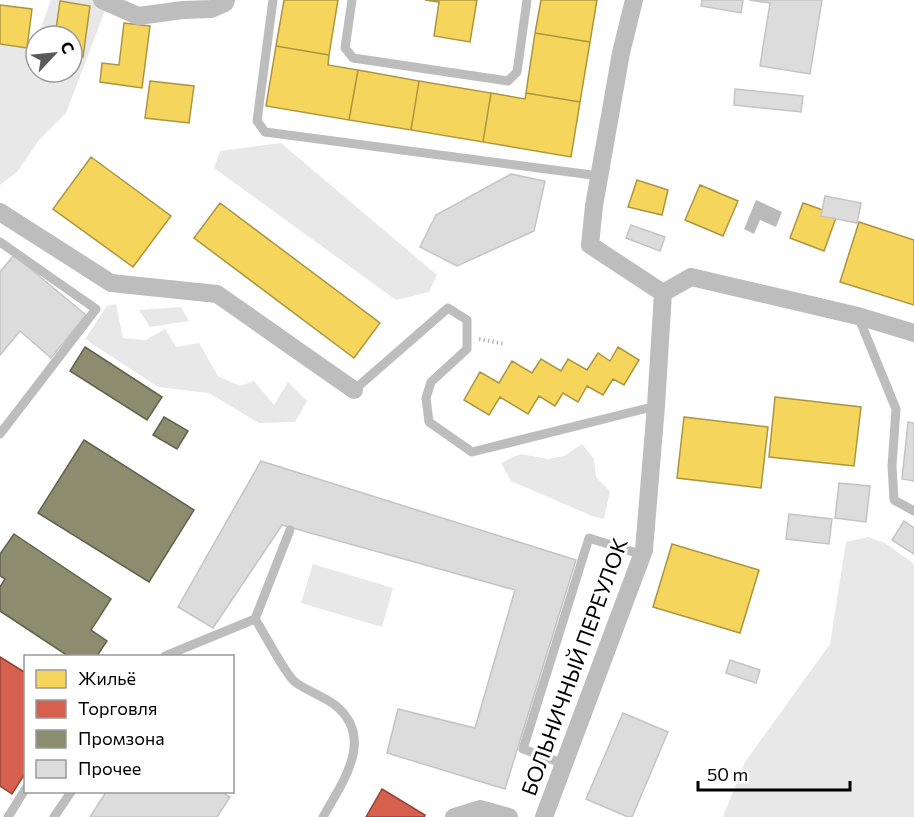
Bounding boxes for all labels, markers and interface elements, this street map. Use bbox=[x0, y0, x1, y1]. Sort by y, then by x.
north arrow bbox=[24, 24, 84, 84]
text: С bbox=[57, 38, 79, 56]
street label: БОЛЬНИЧНЫЙ ПЕРЕУЛОК bbox=[515, 534, 632, 799]
legend bbox=[24, 655, 234, 793]
text: Жильё bbox=[78, 667, 136, 689]
text: Торговля bbox=[78, 697, 157, 719]
text: Промзона bbox=[78, 727, 165, 749]
scale bar bbox=[698, 754, 850, 792]
text: Прочее bbox=[78, 757, 141, 779]
text: 50 m bbox=[707, 763, 748, 785]

